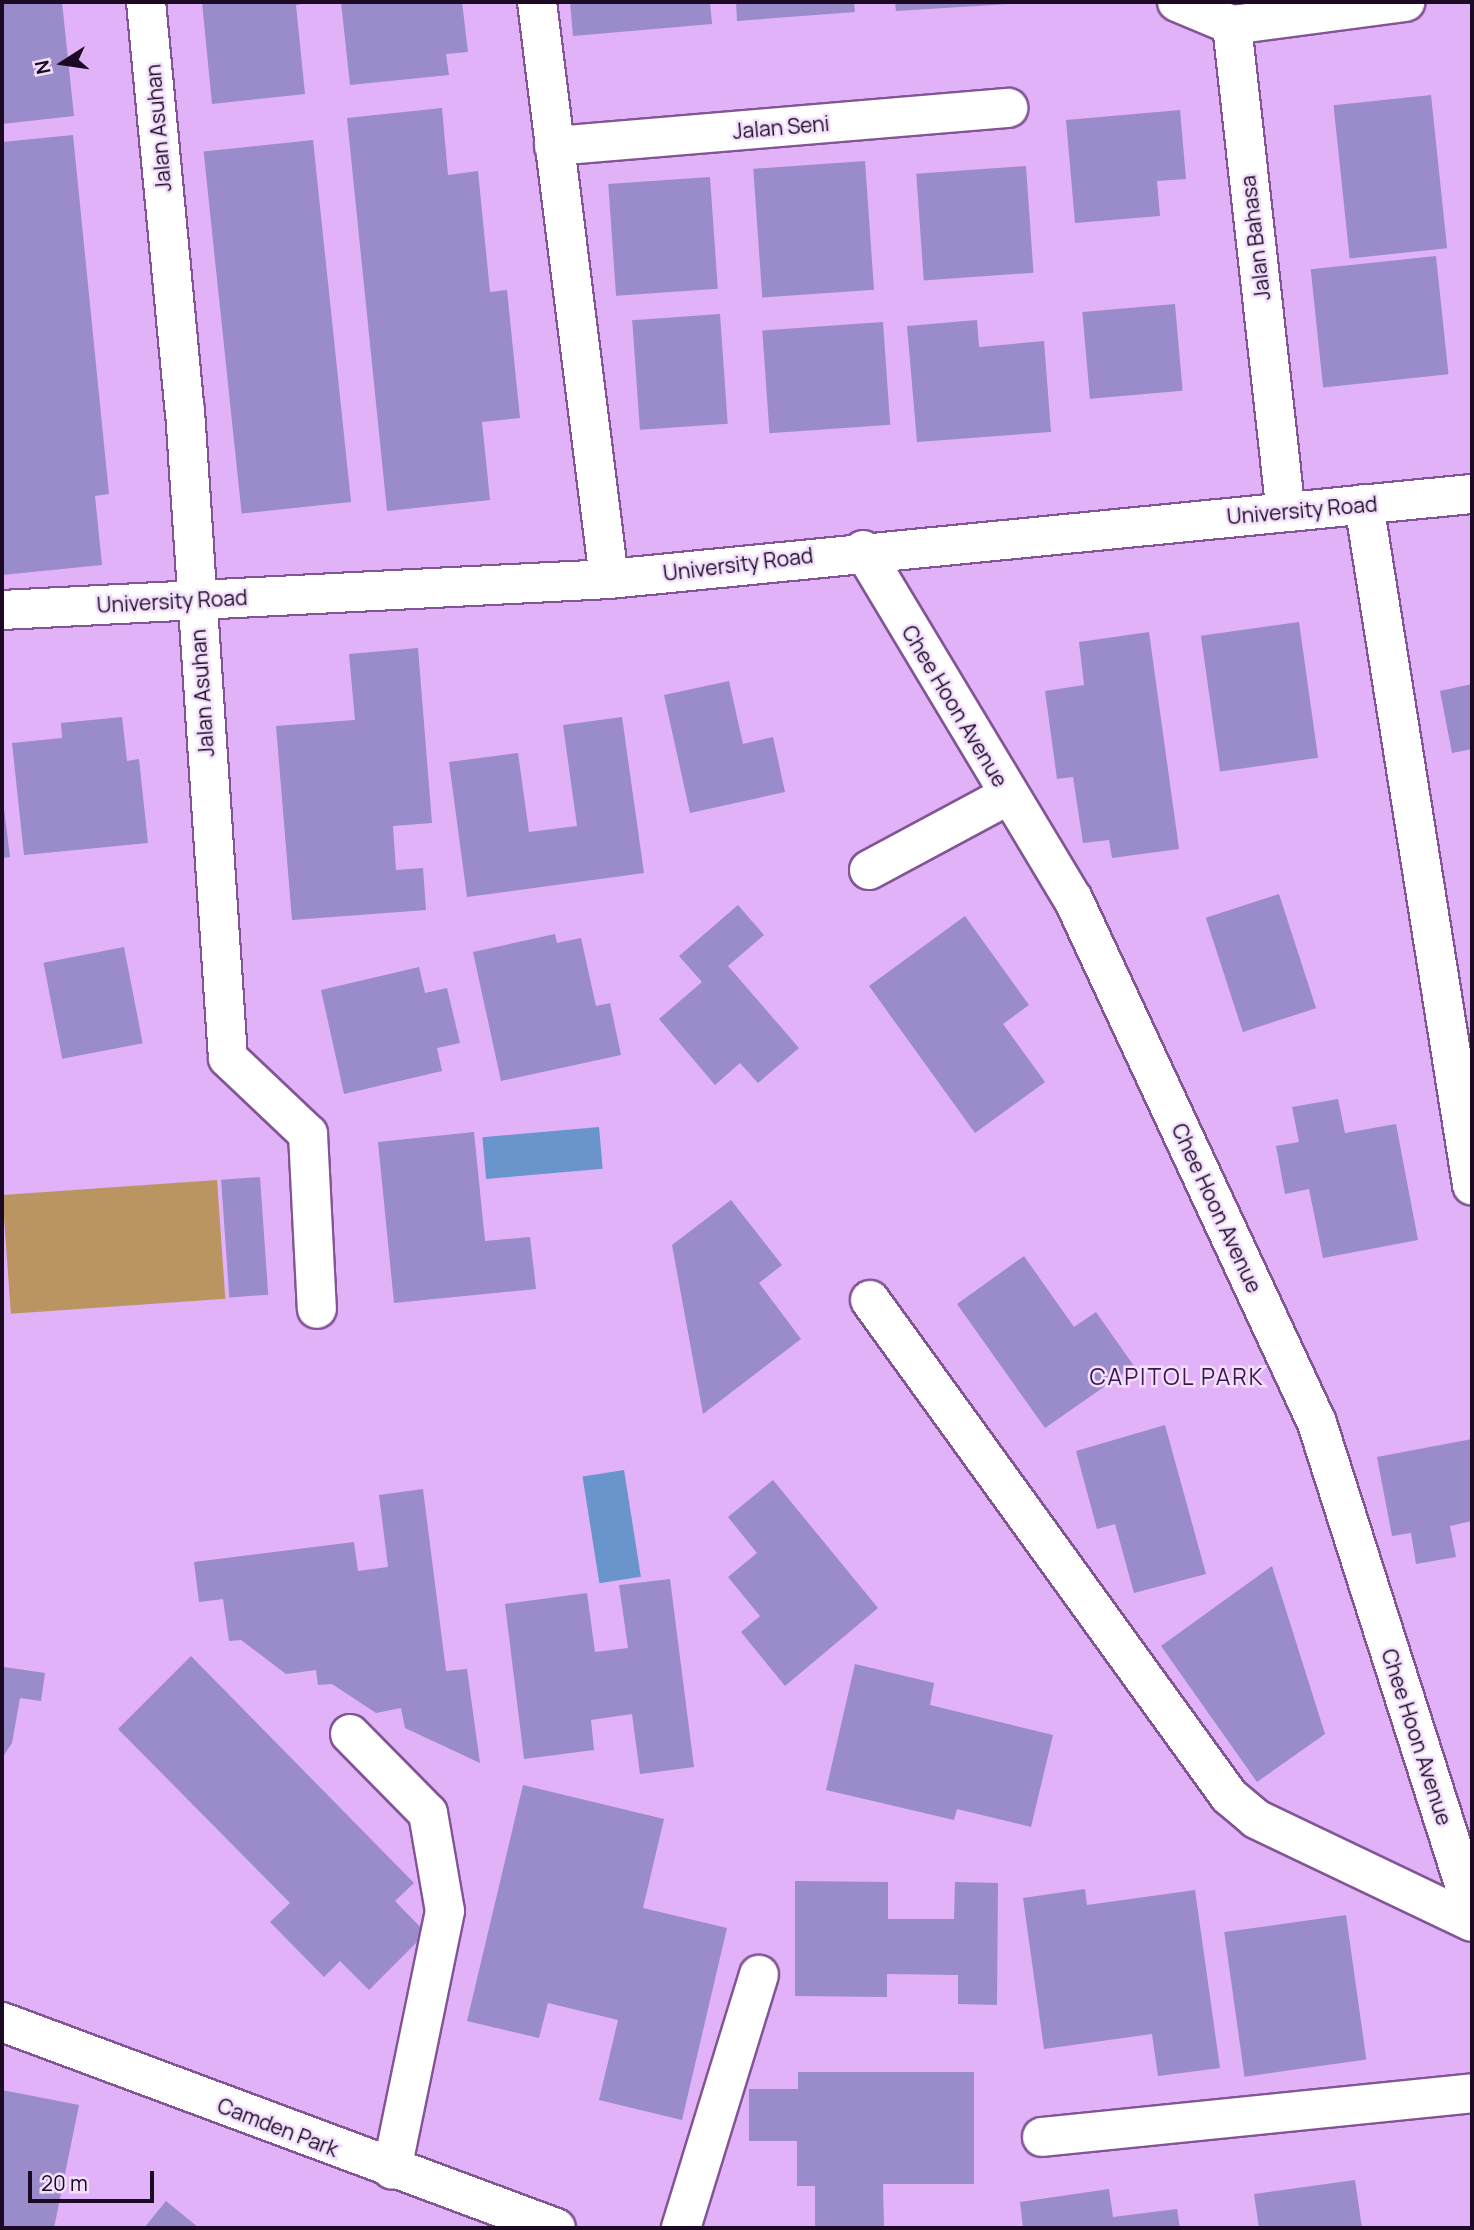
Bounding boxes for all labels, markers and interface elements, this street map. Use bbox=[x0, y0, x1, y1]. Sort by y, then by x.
north arrow bbox=[28, 28, 98, 98]
text: N bbox=[28, 58, 57, 77]
street label: Jalan Asuhan bbox=[140, 63, 176, 193]
street label: Jalan Seni bbox=[732, 110, 830, 144]
street label: Jalan Bahasa bbox=[1235, 174, 1275, 302]
street label: University Road bbox=[1226, 491, 1378, 529]
street label: University Road bbox=[662, 542, 814, 586]
street label: University Road bbox=[96, 584, 248, 618]
street label: Chee Hoon Avenue bbox=[897, 621, 1013, 791]
street label: Jalan Asuhan bbox=[185, 628, 219, 758]
street label: Chee Hoon Avenue bbox=[1167, 1119, 1267, 1297]
district label: CAPITOL PARK bbox=[1091, 1362, 1263, 1390]
street label: Chee Hoon Avenue bbox=[1377, 1646, 1457, 1828]
street label: Camden Park bbox=[214, 2092, 342, 2162]
scale bar bbox=[32, 2156, 158, 2200]
text: 20 m bbox=[41, 2169, 88, 2197]

